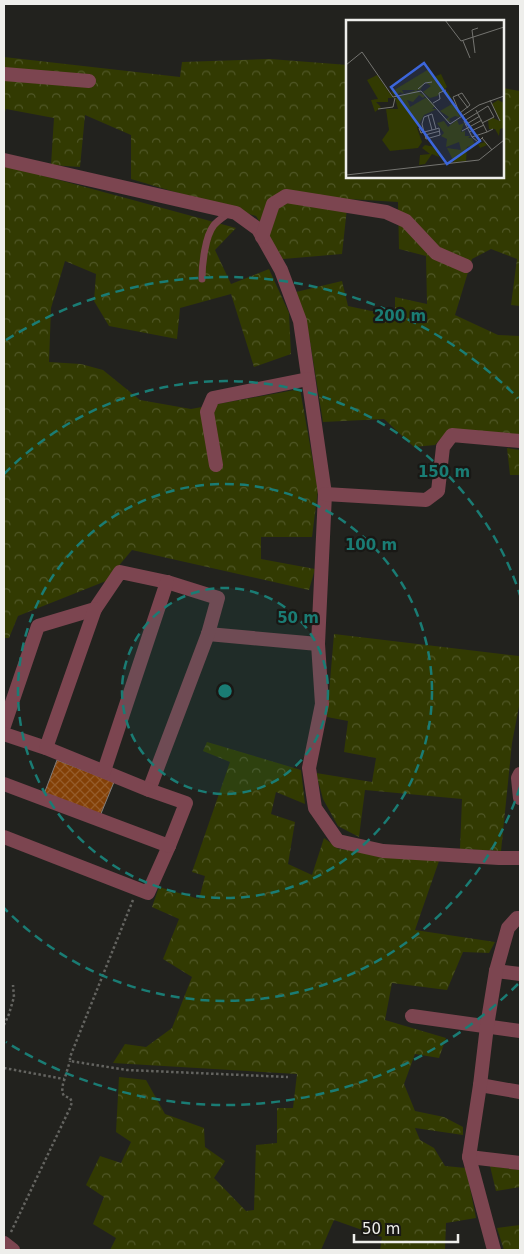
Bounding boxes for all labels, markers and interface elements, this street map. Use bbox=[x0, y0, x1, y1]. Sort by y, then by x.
inset map bbox=[346, 20, 504, 178]
text: 200 m bbox=[374, 307, 426, 325]
text: 150 m bbox=[418, 463, 470, 481]
text: 100 m bbox=[345, 536, 397, 554]
text: 50 m bbox=[277, 609, 319, 627]
centre of rings bbox=[216, 682, 234, 700]
scale bar bbox=[354, 1212, 458, 1244]
text: 50 m bbox=[362, 1220, 400, 1238]

